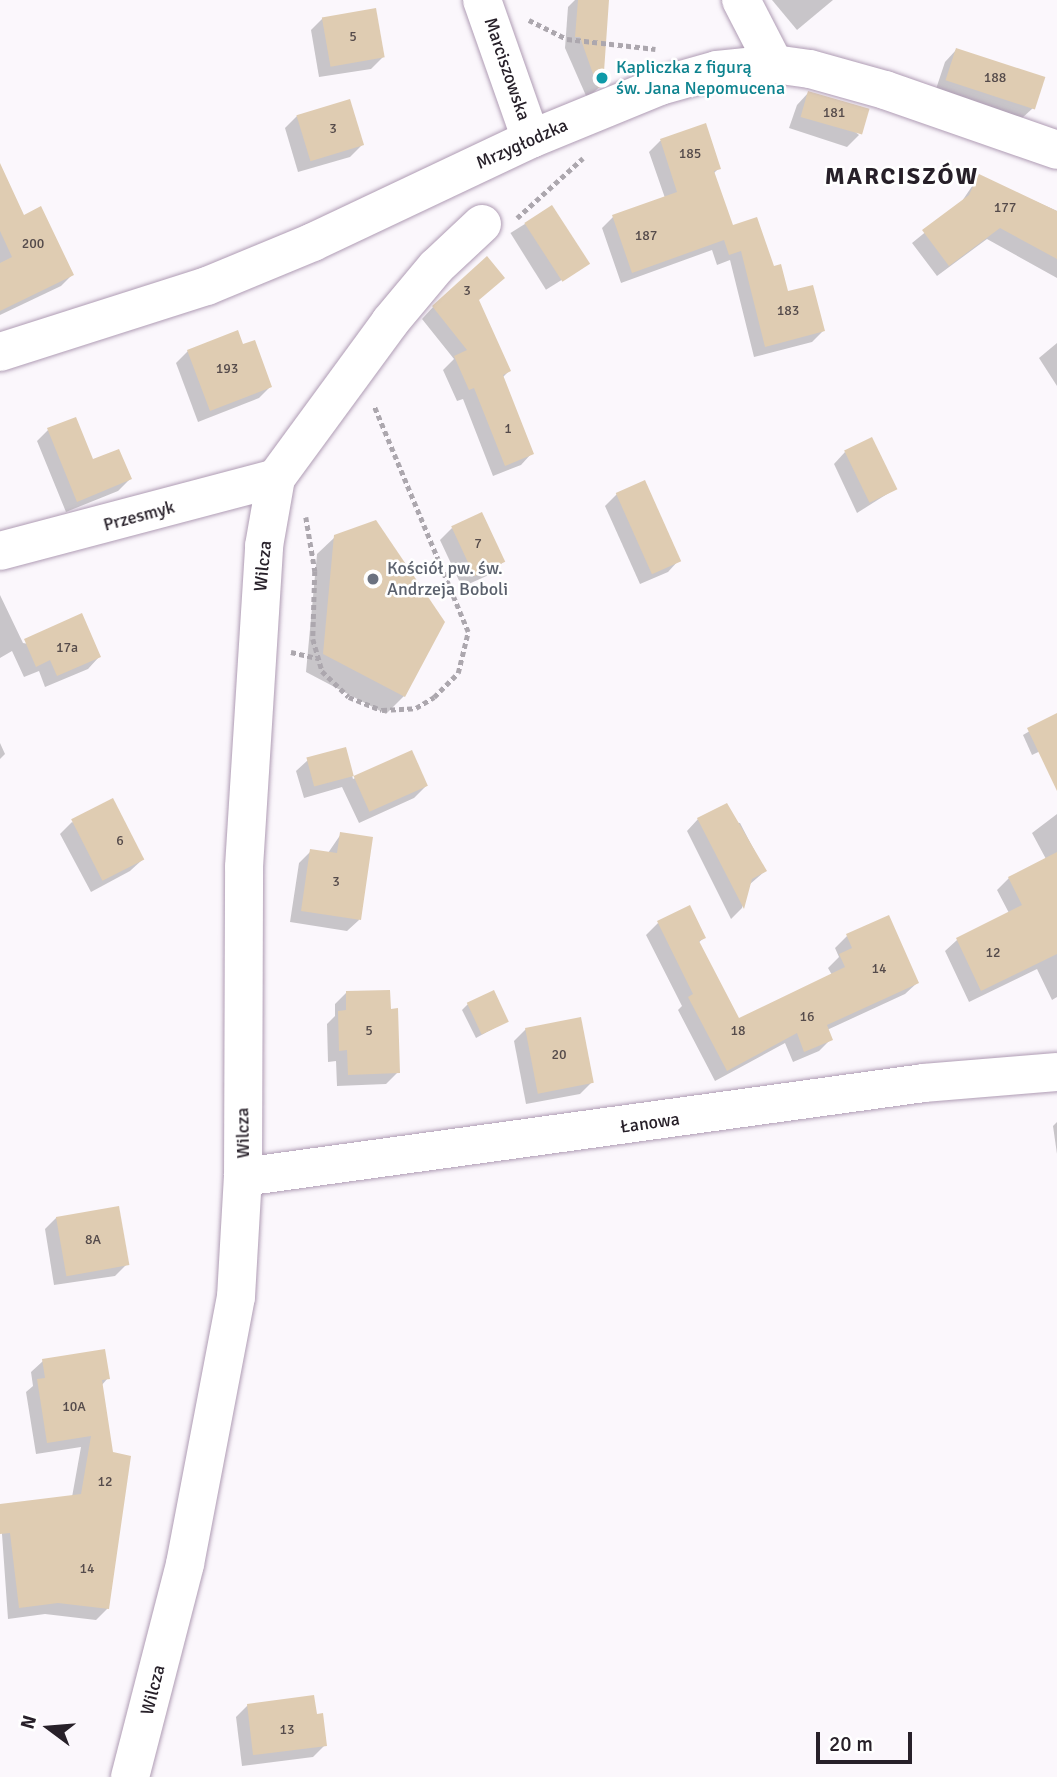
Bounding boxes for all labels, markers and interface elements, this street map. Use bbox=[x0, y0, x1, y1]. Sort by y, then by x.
street label: Marciszowska bbox=[479, 15, 535, 123]
house number: 5 bbox=[349, 29, 357, 45]
place label: Kapliczka z figurą św. Jana Nepomucena bbox=[616, 57, 785, 100]
marker: Kapliczka z figurą św. Jana Nepomucena bbox=[594, 70, 610, 86]
house number: 188 bbox=[984, 70, 1006, 86]
house number: 181 bbox=[823, 105, 845, 121]
street label: Mrzygłodzka bbox=[473, 114, 571, 174]
house number: 3 bbox=[329, 121, 337, 137]
house number: 185 bbox=[679, 146, 701, 162]
district label: MARCISZÓW bbox=[826, 163, 978, 191]
house number: 177 bbox=[994, 200, 1016, 216]
house number: 187 bbox=[635, 228, 657, 244]
house number: 200 bbox=[22, 236, 44, 252]
house number: 3 bbox=[463, 283, 471, 299]
house number: 183 bbox=[777, 303, 799, 319]
house number: 193 bbox=[216, 361, 238, 377]
house number: 1 bbox=[504, 421, 512, 437]
street label: Przesmyk bbox=[101, 496, 177, 536]
house number: 7 bbox=[474, 536, 482, 552]
street label: Wilcza bbox=[250, 540, 276, 592]
place label: Kościół pw. św. Andrzeja Boboli bbox=[387, 558, 508, 600]
marker: Kościół pw. św. Andrzeja Boboli bbox=[365, 571, 381, 587]
house number: 17a bbox=[56, 640, 78, 656]
house number: 6 bbox=[116, 833, 124, 849]
house number: 3 bbox=[332, 874, 340, 890]
house number: 12 bbox=[985, 945, 1001, 961]
house number: 14 bbox=[871, 961, 887, 977]
house number: 16 bbox=[799, 1009, 815, 1025]
house number: 5 bbox=[365, 1023, 373, 1039]
house number: 18 bbox=[730, 1023, 746, 1039]
house number: 20 bbox=[551, 1047, 567, 1063]
street label: Wilcza bbox=[232, 1107, 254, 1159]
street label: Łanowa bbox=[619, 1108, 681, 1138]
house number: 8A bbox=[85, 1232, 101, 1248]
house number: 10A bbox=[62, 1399, 86, 1415]
house number: 12 bbox=[97, 1474, 113, 1490]
house number: 14 bbox=[79, 1561, 95, 1577]
street label: Wilcza bbox=[136, 1663, 170, 1717]
north arrow bbox=[14, 1693, 84, 1763]
text: N bbox=[15, 1713, 42, 1732]
scale bar bbox=[819, 1718, 915, 1762]
house number: 13 bbox=[279, 1722, 295, 1738]
text: 20 m bbox=[829, 1731, 873, 1757]

